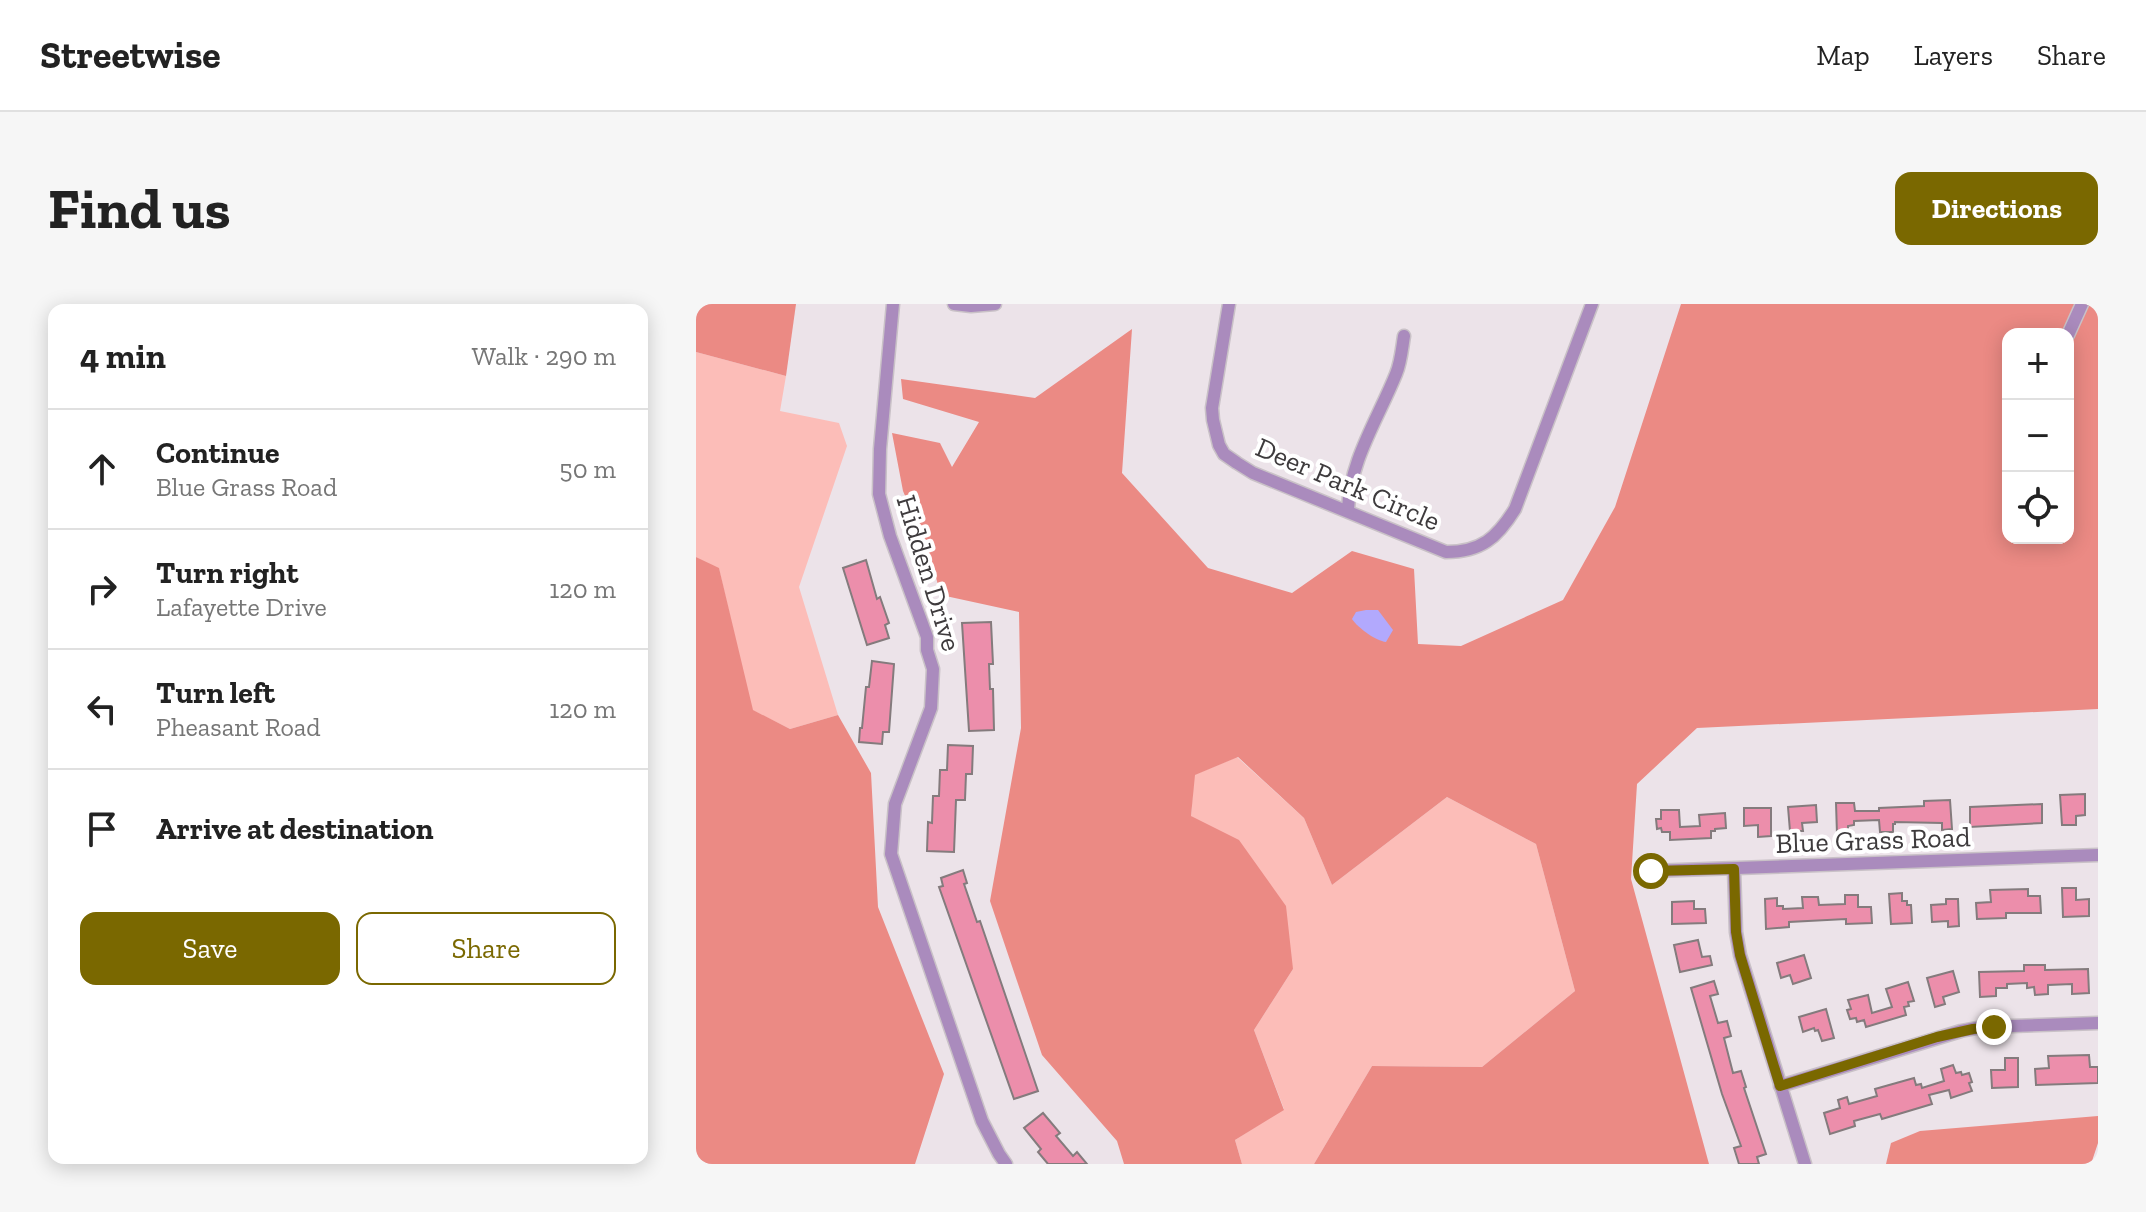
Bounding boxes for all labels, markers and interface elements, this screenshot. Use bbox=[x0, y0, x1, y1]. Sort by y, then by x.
text: Streetwise bbox=[40, 32, 221, 78]
text: Map bbox=[1816, 39, 1870, 72]
text: Layers bbox=[1914, 39, 1993, 72]
text: Share bbox=[2037, 39, 2106, 72]
button: Directions bbox=[1895, 172, 2098, 245]
text: Find us bbox=[48, 175, 231, 242]
map controls bbox=[2002, 328, 2074, 544]
button: + bbox=[2002, 328, 2074, 400]
text: 4 min bbox=[80, 336, 166, 377]
text: Walk · 290 m bbox=[472, 340, 616, 372]
button: − bbox=[2002, 400, 2074, 472]
street label: Deer Park Circle bbox=[1251, 430, 1445, 538]
text: Continue bbox=[156, 435, 280, 471]
icon: ahead bbox=[80, 447, 124, 491]
text: 50 m bbox=[559, 453, 616, 485]
text: Blue Grass Road bbox=[156, 471, 337, 503]
button: locate bbox=[2002, 472, 2074, 544]
street label: Hidden Drive bbox=[890, 491, 968, 655]
text: Turn right bbox=[156, 555, 298, 591]
icon: right bbox=[80, 567, 124, 611]
text: 120 m bbox=[549, 573, 616, 605]
text: Lafayette Drive bbox=[156, 591, 327, 623]
text: Turn left bbox=[156, 675, 275, 711]
icon: left bbox=[80, 687, 124, 731]
text: 120 m bbox=[549, 693, 616, 725]
text: Pheasant Road bbox=[156, 711, 321, 743]
icon: arrive bbox=[80, 807, 124, 851]
text: Arrive at destination bbox=[156, 811, 433, 847]
street label: Blue Grass Road bbox=[1775, 820, 1971, 860]
route start bbox=[1633, 853, 1669, 889]
button: Save bbox=[80, 912, 340, 985]
button: Share bbox=[356, 912, 616, 985]
route end bbox=[1976, 1009, 2012, 1045]

